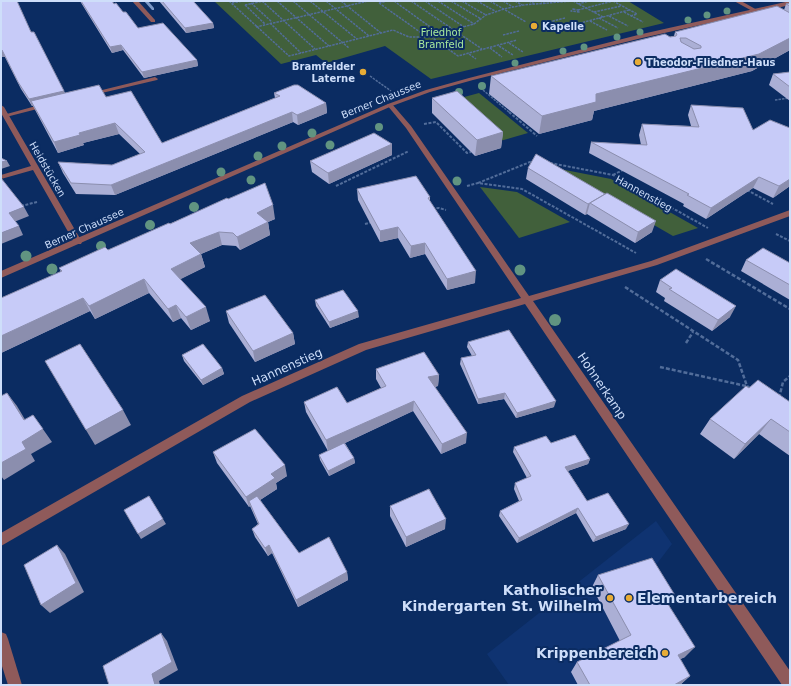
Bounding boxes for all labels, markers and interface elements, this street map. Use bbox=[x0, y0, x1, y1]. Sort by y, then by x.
marker: Kapelle bbox=[529, 21, 539, 31]
place label: Kapelle bbox=[542, 21, 584, 32]
park label: Friedhof Bramfeld bbox=[418, 27, 464, 50]
marker: Theodor-Fliedner-Haus bbox=[633, 57, 643, 67]
place label: Theodor-Fliedner-Haus bbox=[646, 57, 776, 68]
place label: Bramfelder Laterne bbox=[292, 61, 355, 84]
marker: Bramfelder Laterne bbox=[358, 67, 368, 77]
street label: Berner Chaussee bbox=[340, 78, 423, 121]
street label: Heidstücken bbox=[27, 140, 68, 199]
street label: Hannenstieg bbox=[613, 173, 674, 214]
street label: Berner Chaussee bbox=[43, 206, 125, 251]
street label: Hannenstieg bbox=[249, 345, 325, 389]
street label: Hohnerkamp bbox=[575, 350, 629, 422]
place label: Katholischer Kindergarten St. Wilhelm bbox=[402, 582, 602, 614]
place label: Elementarbereich bbox=[637, 590, 777, 606]
marker: Katholischer Kindergarten St. Wilhelm bbox=[605, 593, 615, 603]
marker: Elementarbereich bbox=[624, 593, 634, 603]
place label: Krippenbereich bbox=[536, 645, 657, 661]
marker: Krippenbereich bbox=[660, 648, 670, 658]

